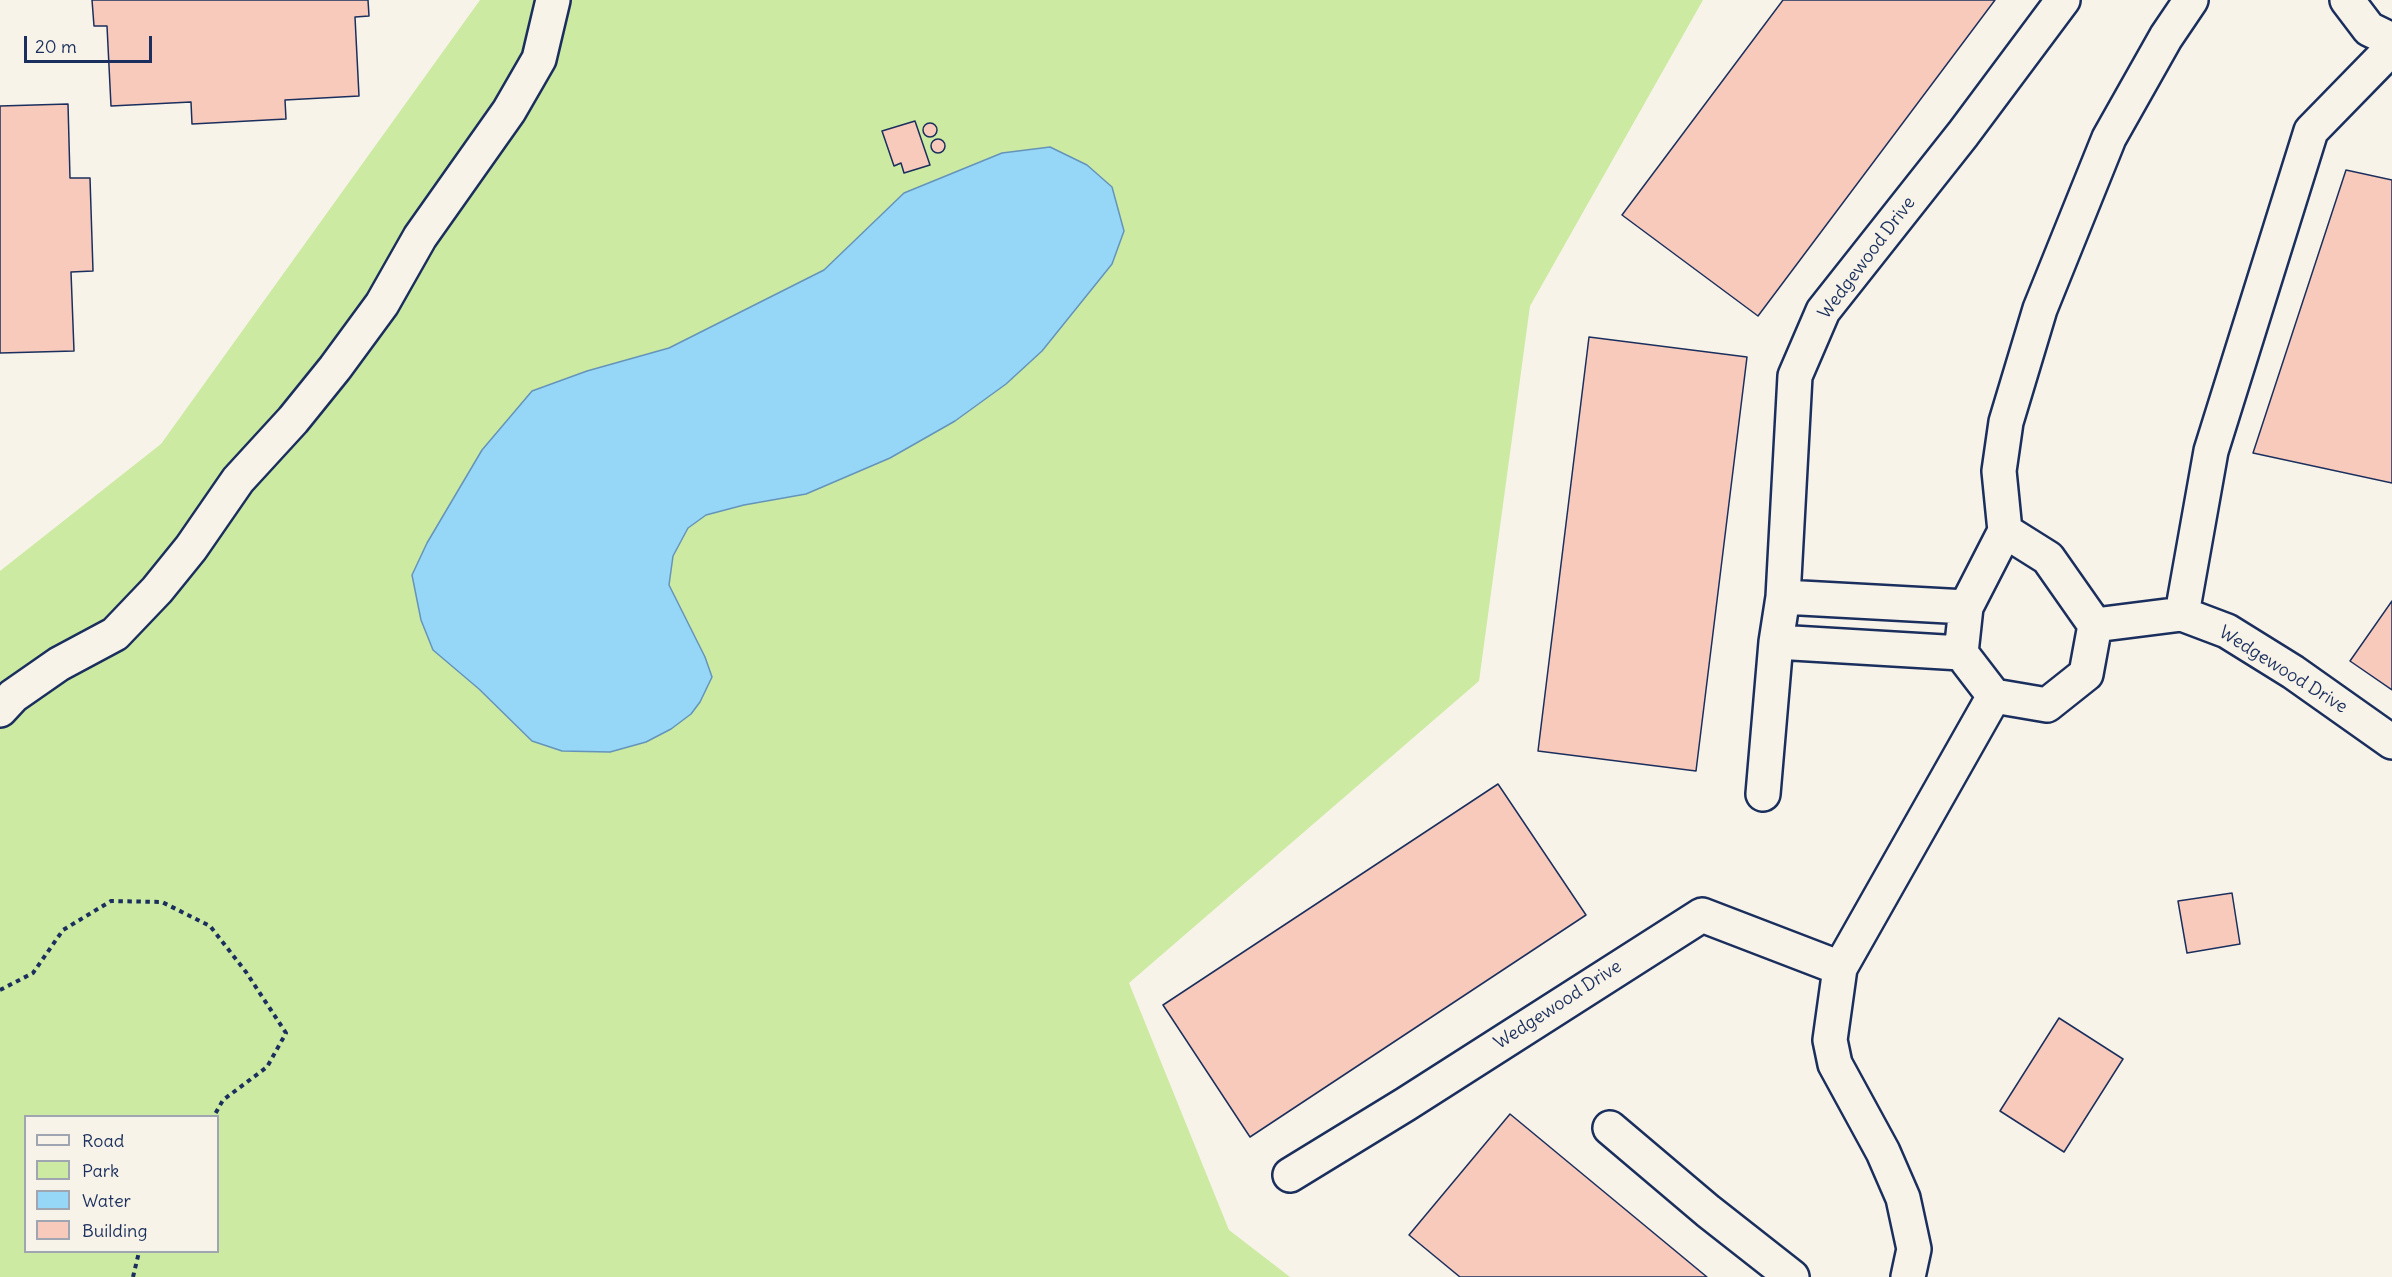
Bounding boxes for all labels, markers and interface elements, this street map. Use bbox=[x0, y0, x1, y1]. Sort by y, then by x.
scale bar bbox=[27, 24, 154, 62]
text: 20 m bbox=[35, 35, 77, 58]
street label: Wedgewood Drive bbox=[1814, 193, 1920, 323]
street label: Wedgewood Drive bbox=[2215, 622, 2351, 718]
street label: Wedgewood Drive bbox=[1490, 956, 1626, 1054]
legend bbox=[24, 1115, 219, 1253]
text: Road bbox=[82, 1129, 124, 1152]
text: Park bbox=[82, 1159, 119, 1182]
text: Water bbox=[82, 1189, 131, 1212]
text: Building bbox=[82, 1219, 147, 1242]

